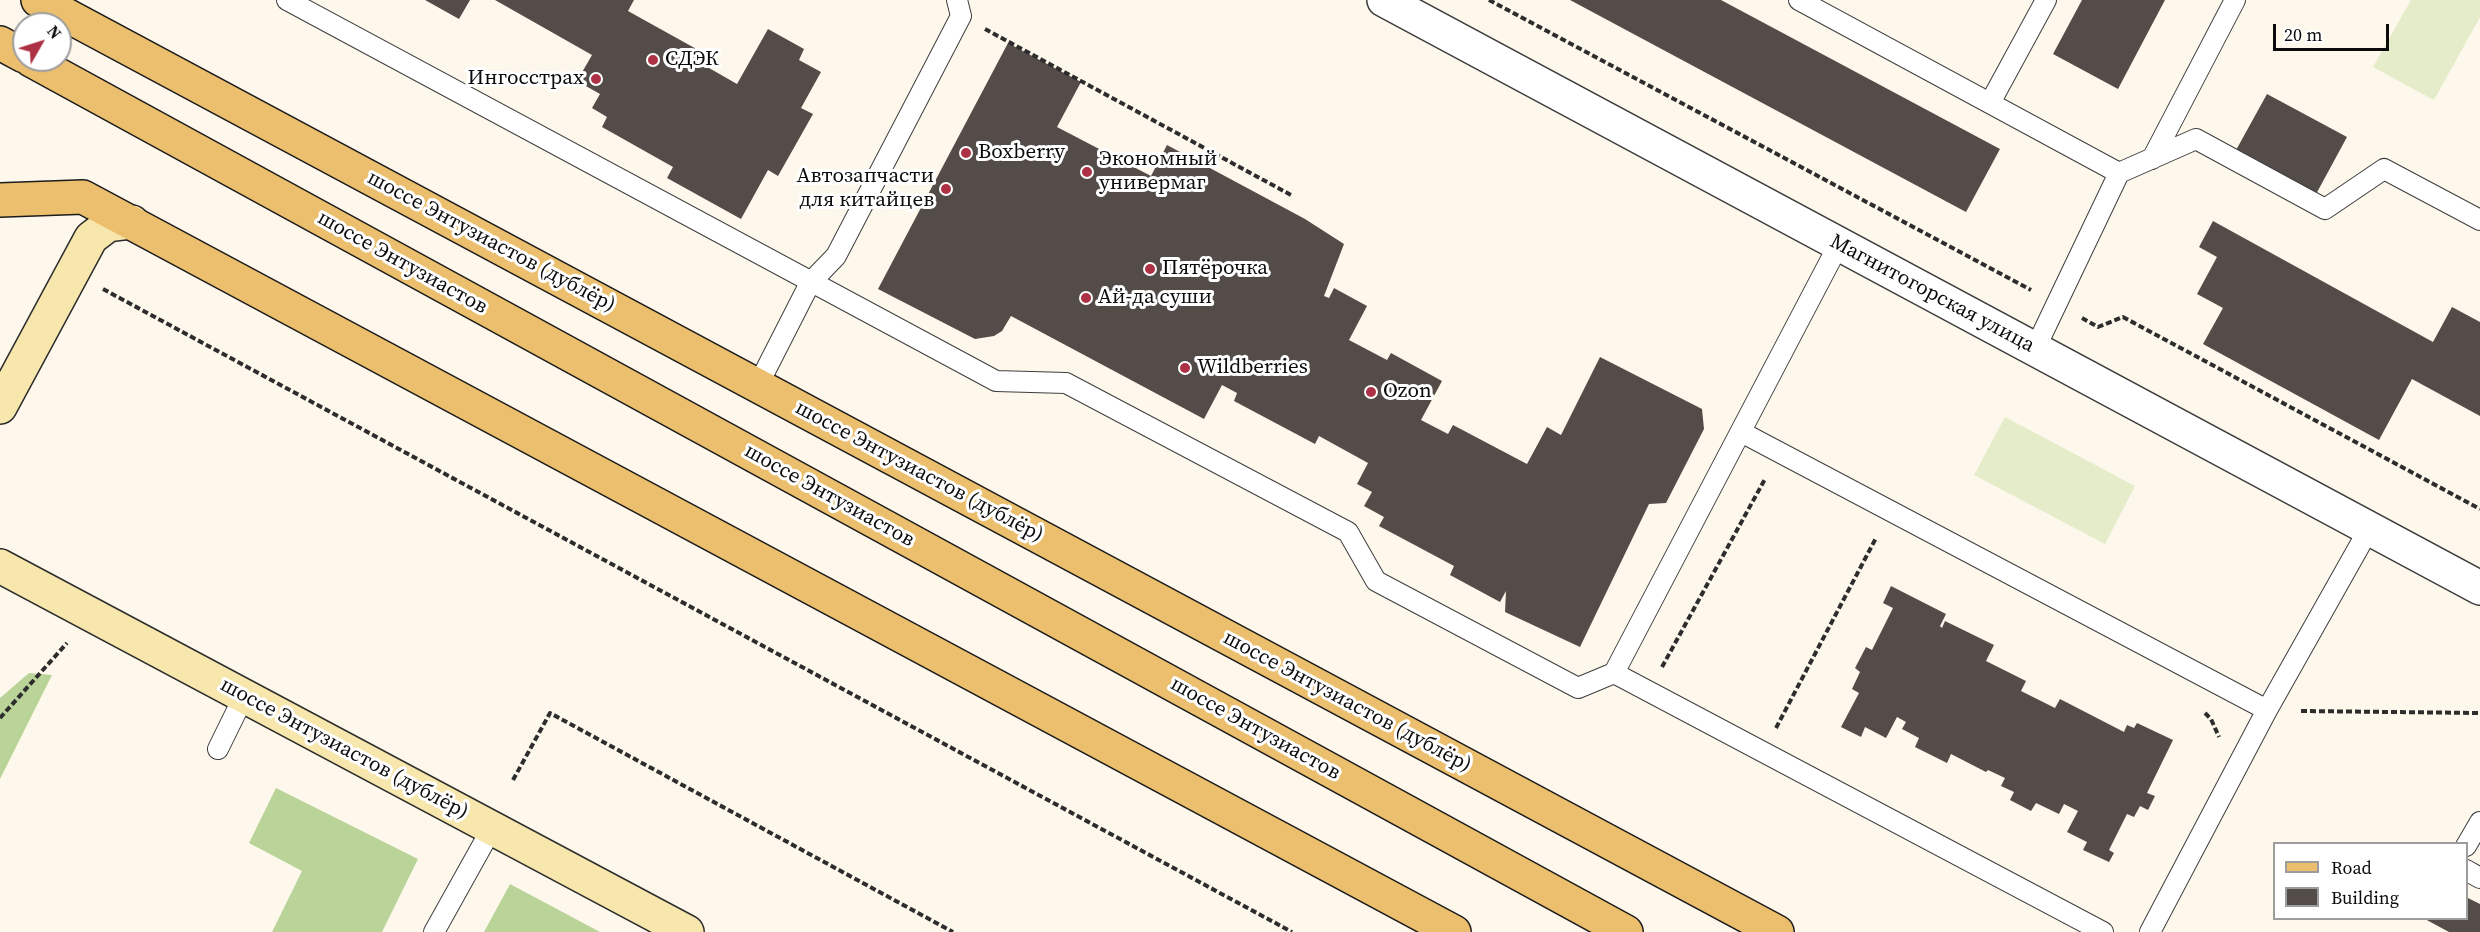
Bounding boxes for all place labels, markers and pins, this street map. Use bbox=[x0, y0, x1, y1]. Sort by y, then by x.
place label: СДЭК bbox=[665, 47, 719, 73]
marker: СДЭК bbox=[646, 53, 660, 67]
place label: Ингосстрах bbox=[467, 66, 584, 92]
marker: Ингосстрах bbox=[589, 72, 603, 86]
place label: Boxberry bbox=[978, 140, 1065, 166]
marker: Boxberry bbox=[959, 146, 973, 160]
place label: Экономный универмаг bbox=[1099, 147, 1217, 197]
place label: Автозапчасти для китайцев bbox=[797, 164, 934, 214]
marker: Экономный универмаг bbox=[1080, 165, 1094, 179]
marker: Автозапчасти для китайцев bbox=[939, 182, 953, 196]
place label: Пятёрочка bbox=[1162, 256, 1268, 282]
marker: Пятёрочка bbox=[1143, 262, 1157, 276]
place label: Ай-да суши bbox=[1098, 285, 1212, 311]
marker: Ай-да суши bbox=[1079, 291, 1093, 305]
place label: Wildberries bbox=[1197, 355, 1308, 381]
marker: Wildberries bbox=[1178, 361, 1192, 375]
place label: Ozon bbox=[1383, 379, 1432, 405]
marker: Ozon bbox=[1364, 385, 1378, 399]

